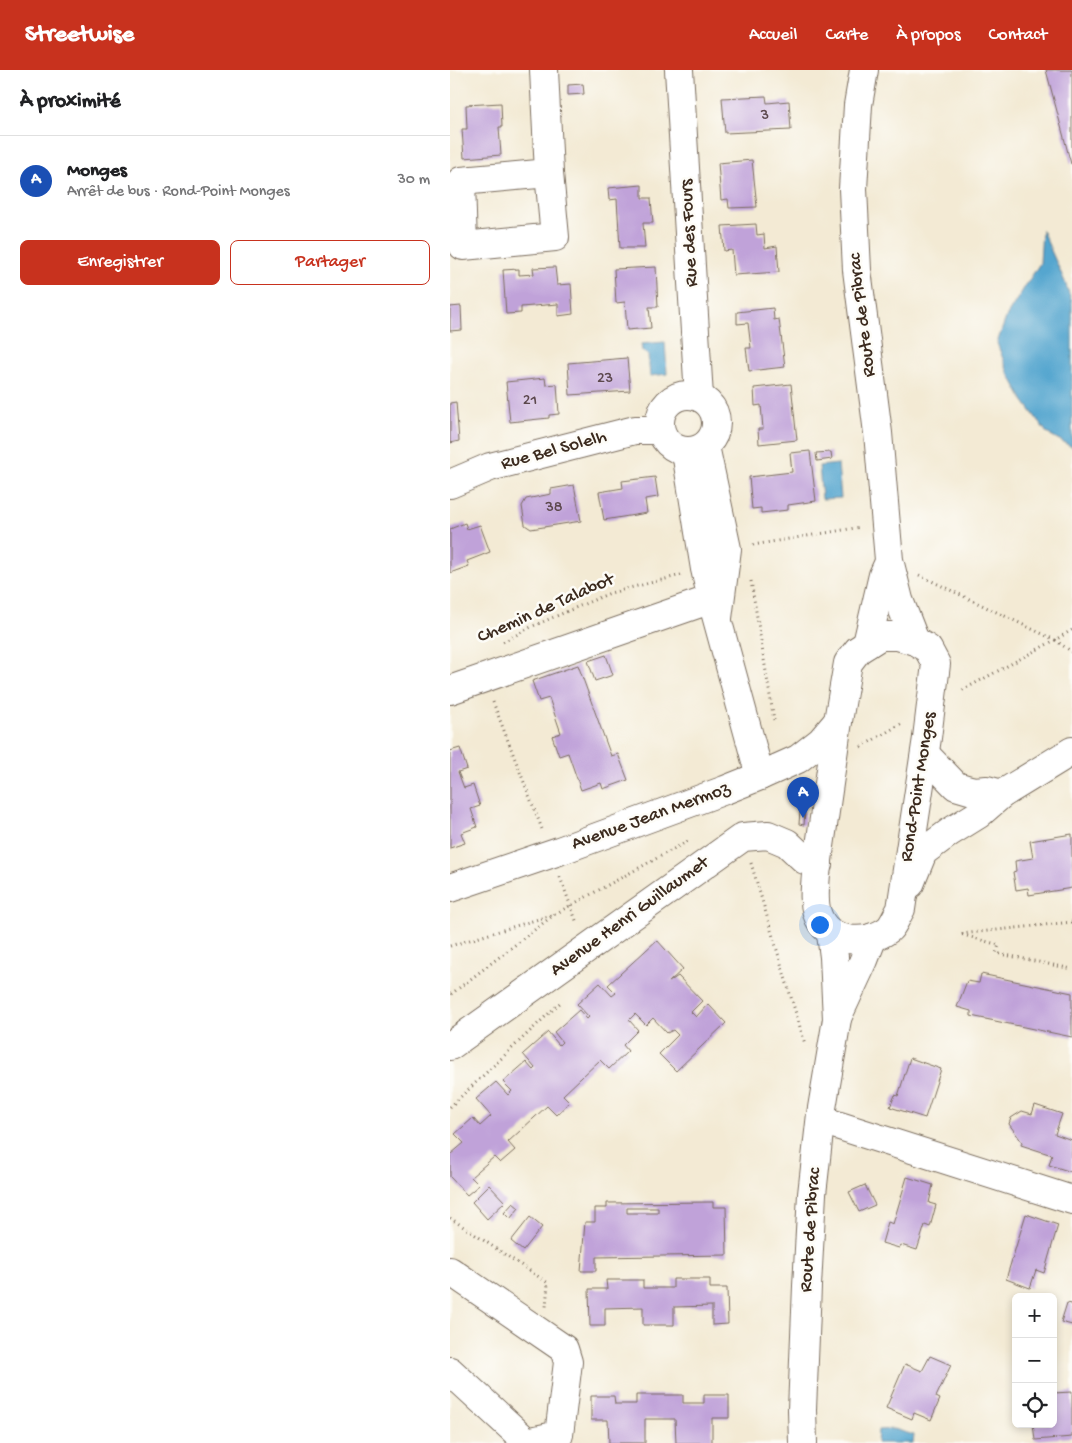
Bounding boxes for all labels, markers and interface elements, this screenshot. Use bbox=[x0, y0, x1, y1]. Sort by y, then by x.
text: Streetwise bbox=[25, 21, 134, 50]
text: Accueil bbox=[749, 25, 797, 46]
text: Carte bbox=[825, 25, 868, 46]
text: À propos bbox=[896, 25, 961, 46]
text: Contact bbox=[989, 25, 1047, 46]
text: À proximité bbox=[20, 90, 121, 115]
house number: 3 bbox=[760, 107, 769, 126]
text: Monges bbox=[67, 160, 127, 183]
text: A bbox=[31, 171, 41, 190]
text: 30 m bbox=[397, 171, 430, 190]
street label: Rue des Fours bbox=[676, 178, 704, 287]
text: Arrêt de bus · Rond-Point Monges bbox=[67, 183, 290, 202]
button: Enregistrer bbox=[20, 240, 220, 285]
button: Partager bbox=[230, 240, 430, 285]
street label: Route de Pibrac bbox=[844, 251, 882, 378]
house number: 23 bbox=[597, 370, 613, 389]
house number: 21 bbox=[523, 392, 537, 411]
street label: Rue Bel Solelh bbox=[499, 426, 609, 476]
house number: 38 bbox=[544, 499, 563, 518]
street label: Chemin de Talabot bbox=[474, 568, 620, 649]
street label: Rond-Point Monges bbox=[896, 709, 942, 864]
street label: Avenue Jean Mermoz bbox=[569, 777, 734, 856]
pin: A bbox=[787, 777, 819, 818]
street label: Avenue Henri Guillaumet bbox=[546, 850, 716, 982]
your location bbox=[807, 912, 833, 938]
street label: Route de Pibrac bbox=[795, 1167, 827, 1293]
map controls bbox=[1012, 1293, 1057, 1428]
button: + bbox=[1012, 1293, 1057, 1338]
button: − bbox=[1012, 1338, 1057, 1383]
button: locate bbox=[1012, 1383, 1057, 1428]

